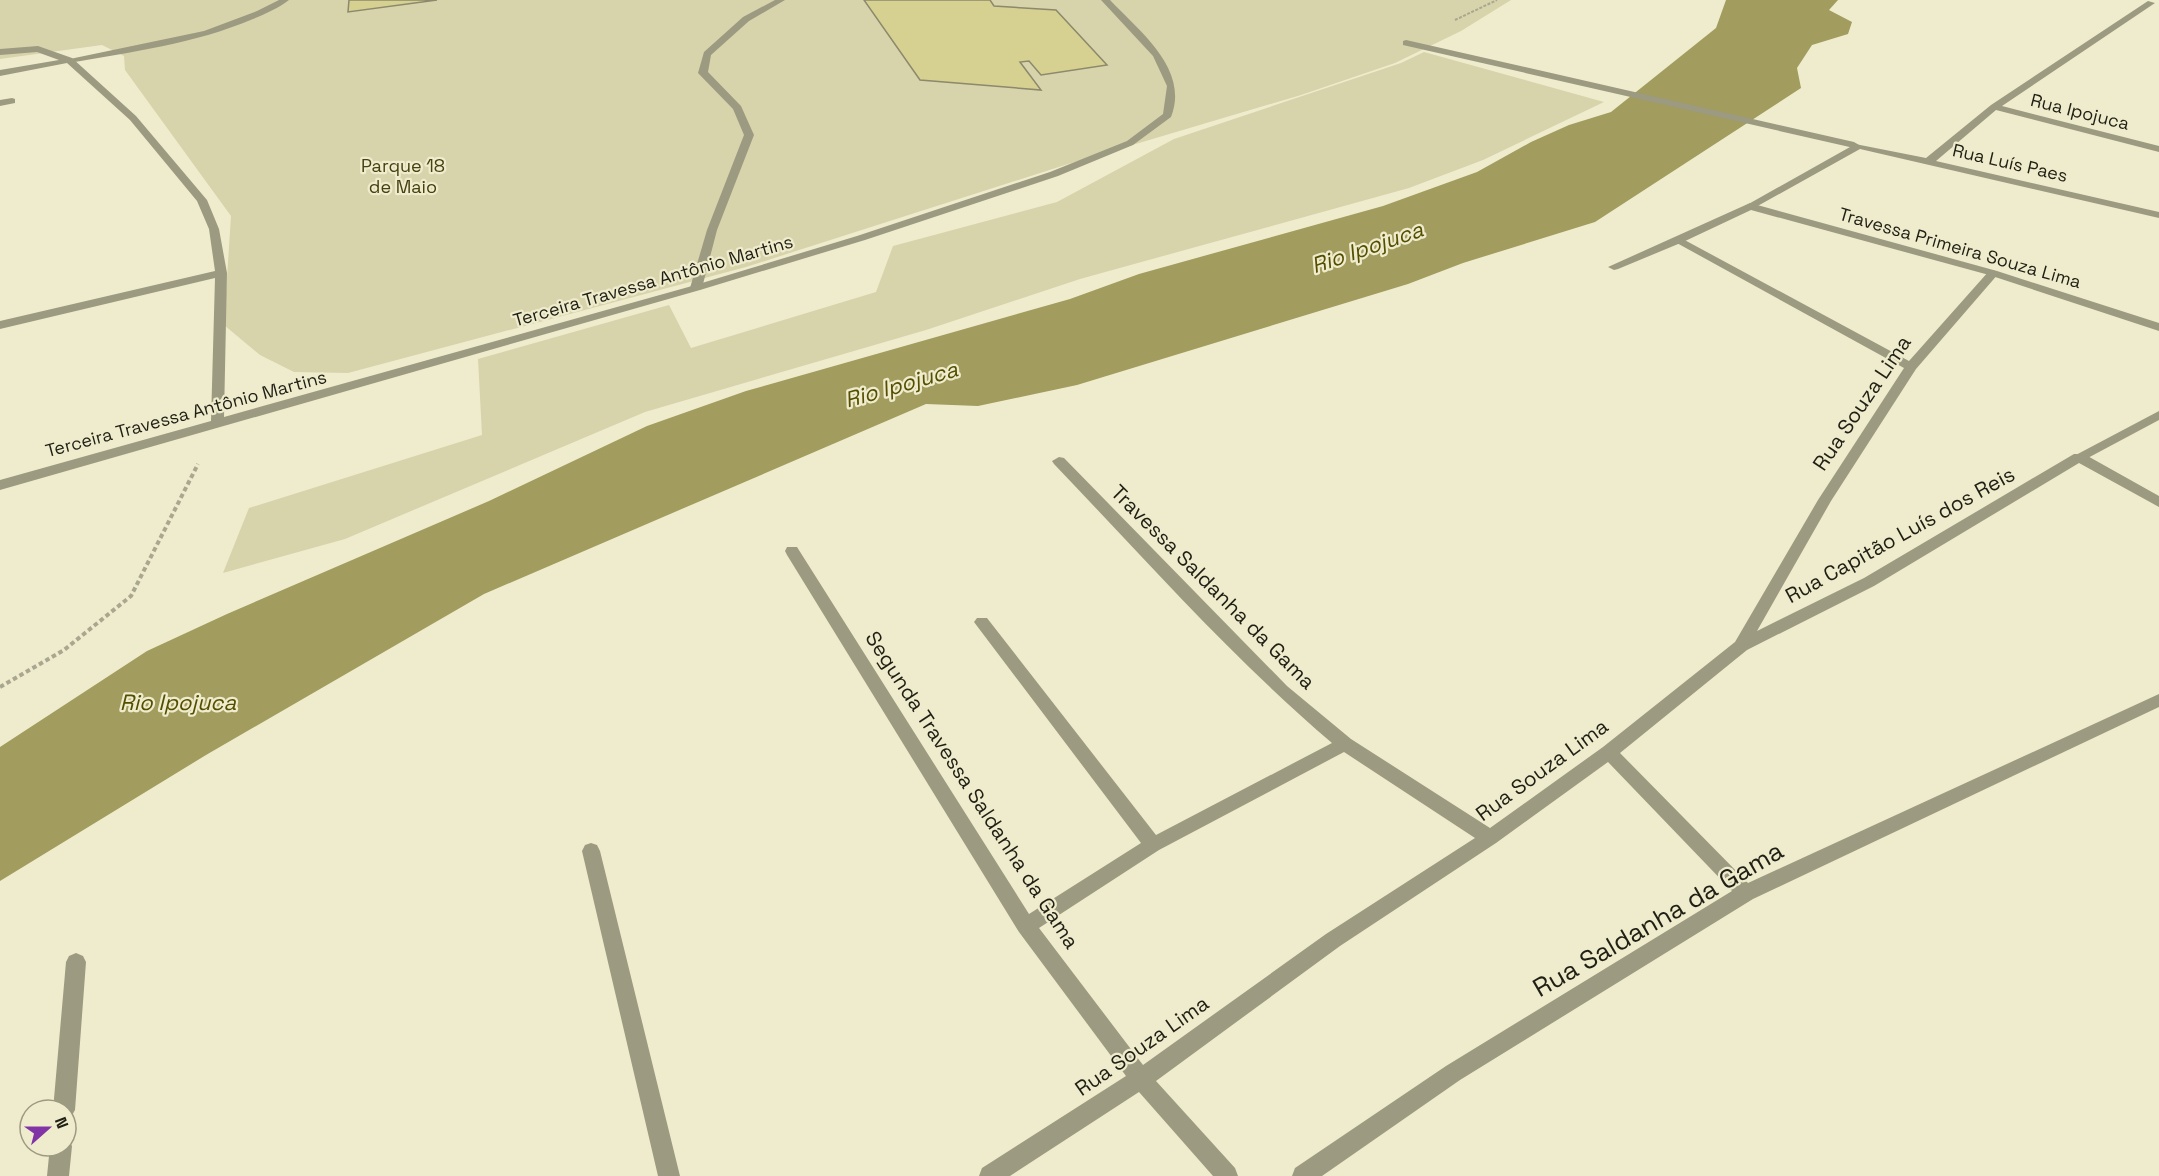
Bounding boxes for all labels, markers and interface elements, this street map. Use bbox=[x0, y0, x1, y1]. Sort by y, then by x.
street label: Rua Ipojuca bbox=[2028, 88, 2132, 135]
street label: Rua Luís Paes bbox=[1950, 138, 2070, 187]
park label: Parque 18 de Maio bbox=[361, 154, 445, 198]
street label: Travessa Primeira Souza Lima bbox=[1836, 202, 2084, 293]
water label: Rio Ipojuca bbox=[1307, 215, 1427, 279]
street label: Terceira Travessa Antônio Martins bbox=[510, 229, 796, 332]
street label: Rua Souza Lima bbox=[1806, 330, 1917, 476]
water label: Rio Ipojuca bbox=[841, 354, 961, 413]
street label: Terceira Travessa Antônio Martins bbox=[43, 365, 329, 462]
street label: Rua Capitão Luís dos Reis bbox=[1780, 460, 2019, 609]
street label: Travessa Saldanha da Gama bbox=[1105, 479, 1321, 695]
street label: Segunda Travessa Saldanha da Gama bbox=[859, 626, 1085, 954]
water label: Rio Ipojuca bbox=[120, 688, 237, 716]
street label: Rua Souza Lima bbox=[1470, 712, 1613, 827]
street label: Rua Saldanha da Gama bbox=[1526, 833, 1790, 1005]
street label: Rua Souza Lima bbox=[1070, 989, 1214, 1102]
north arrow bbox=[18, 1098, 78, 1158]
text: N bbox=[50, 1114, 73, 1132]

